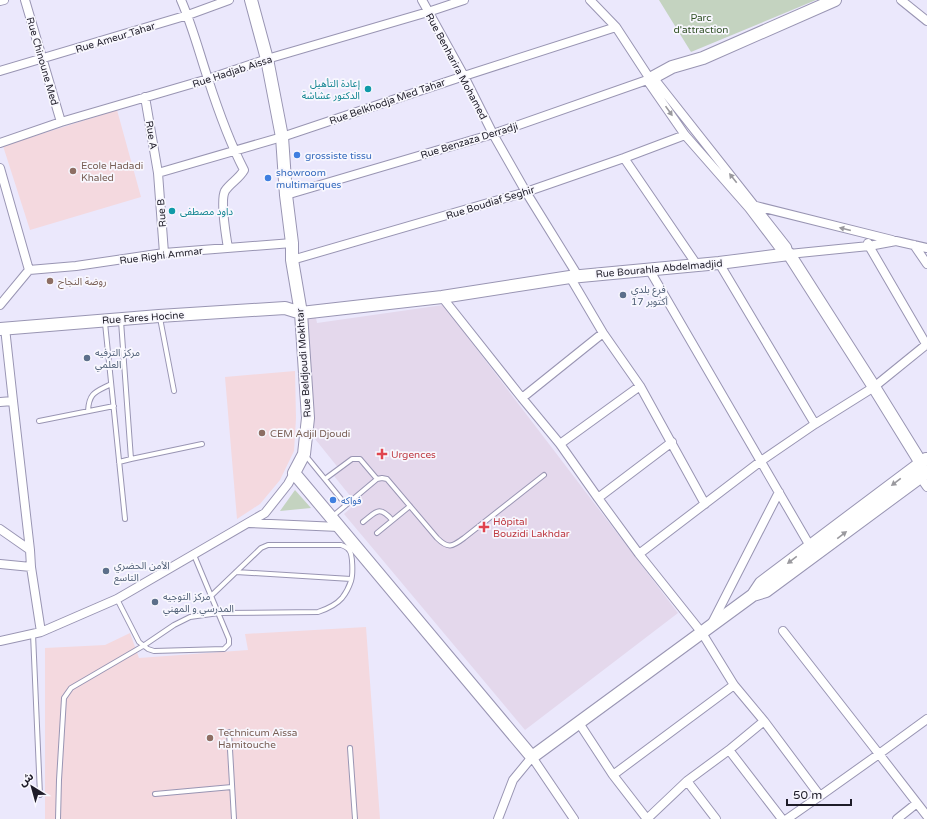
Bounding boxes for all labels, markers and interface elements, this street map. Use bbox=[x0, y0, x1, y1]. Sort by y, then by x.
street label: Rue Benharira Mohamed bbox=[423, 11, 489, 122]
park label: Parc d'attraction bbox=[674, 12, 728, 36]
street label: Rue Chinoune Med bbox=[24, 16, 60, 107]
street label: Rue Ameur Tahar bbox=[74, 20, 157, 56]
street label: Rue Hadjab Aissa bbox=[191, 53, 274, 91]
street label: Rue Belkhodja Med Tahar bbox=[328, 76, 447, 127]
place label: إعادة التأهيل الدكتور عشاشة bbox=[302, 78, 361, 102]
marker: إعادة التأهيل الدكتور عشاشة bbox=[363, 84, 373, 94]
one-way arrow bbox=[665, 106, 673, 117]
street label: Rue A bbox=[143, 120, 159, 150]
street label: Rue Benzaza Derradji bbox=[419, 120, 520, 162]
marker: grossiste tissu bbox=[292, 150, 302, 160]
place label: grossiste tissu bbox=[305, 150, 372, 162]
place label: Ecole Hadadi Khaled bbox=[81, 160, 143, 184]
marker: Ecole Hadadi Khaled bbox=[68, 166, 78, 176]
place label: showroom multimarques bbox=[276, 167, 342, 191]
marker: showroom multimarques bbox=[263, 173, 273, 183]
one-way arrow bbox=[729, 173, 738, 184]
street label: Rue Boudiaf Seghir bbox=[445, 184, 536, 222]
street label: Rue B bbox=[155, 198, 169, 228]
marker: داود مصطفى bbox=[167, 206, 177, 216]
place label: داود مصطفى bbox=[180, 206, 233, 218]
one-way arrow bbox=[839, 226, 851, 232]
street label: Rue Righi Ammar bbox=[119, 245, 204, 267]
street label: Rue Bourahla Abdelmadjid bbox=[595, 257, 723, 281]
marker: روضة النجاح bbox=[45, 276, 55, 286]
place label: روضة النجاح bbox=[58, 276, 107, 289]
place label: فرع بلدي 17 أكتوبر bbox=[631, 284, 668, 308]
marker: فرع بلدي 17 أكتوبر bbox=[618, 290, 628, 300]
street label: Rue Beldjoudi Mokhtar bbox=[294, 308, 314, 418]
street label: Rue Fares Hocine bbox=[102, 309, 185, 327]
place label: مركز الترفيه العلمي bbox=[95, 347, 140, 372]
marker: مركز الترفيه العلمي bbox=[82, 353, 92, 363]
marker: CEM Adjil Djoudi bbox=[257, 428, 267, 438]
place label: CEM Adjil Djoudi bbox=[270, 428, 350, 440]
marker: Urgences bbox=[376, 448, 388, 460]
place label: Urgences bbox=[391, 449, 436, 461]
one-way arrow bbox=[890, 478, 901, 486]
marker: فواكه bbox=[328, 495, 338, 505]
place label: فواكه bbox=[341, 495, 362, 507]
place label: Hôpital Bouzidi Lakhdar bbox=[493, 516, 570, 540]
marker: Hôpital Bouzidi Lakhdar bbox=[478, 521, 490, 533]
one-way arrow bbox=[837, 531, 848, 539]
one-way arrow bbox=[786, 556, 797, 564]
place label: الأمن الحضري التاسع bbox=[114, 560, 170, 585]
marker: الأمن الحضري التاسع bbox=[101, 566, 111, 576]
place label: مركز التوجيه المدرسي و المهني bbox=[163, 591, 234, 616]
marker: مركز التوجيه المدرسي و المهني bbox=[150, 597, 160, 607]
place label: Technicum Aïssa Hamitouche bbox=[218, 727, 297, 751]
marker: Technicum Aïssa Hamitouche bbox=[205, 733, 215, 743]
north arrow bbox=[12, 767, 52, 807]
text: ش bbox=[16, 770, 36, 789]
scale bar bbox=[787, 781, 851, 807]
text: 50 m bbox=[793, 788, 822, 802]

